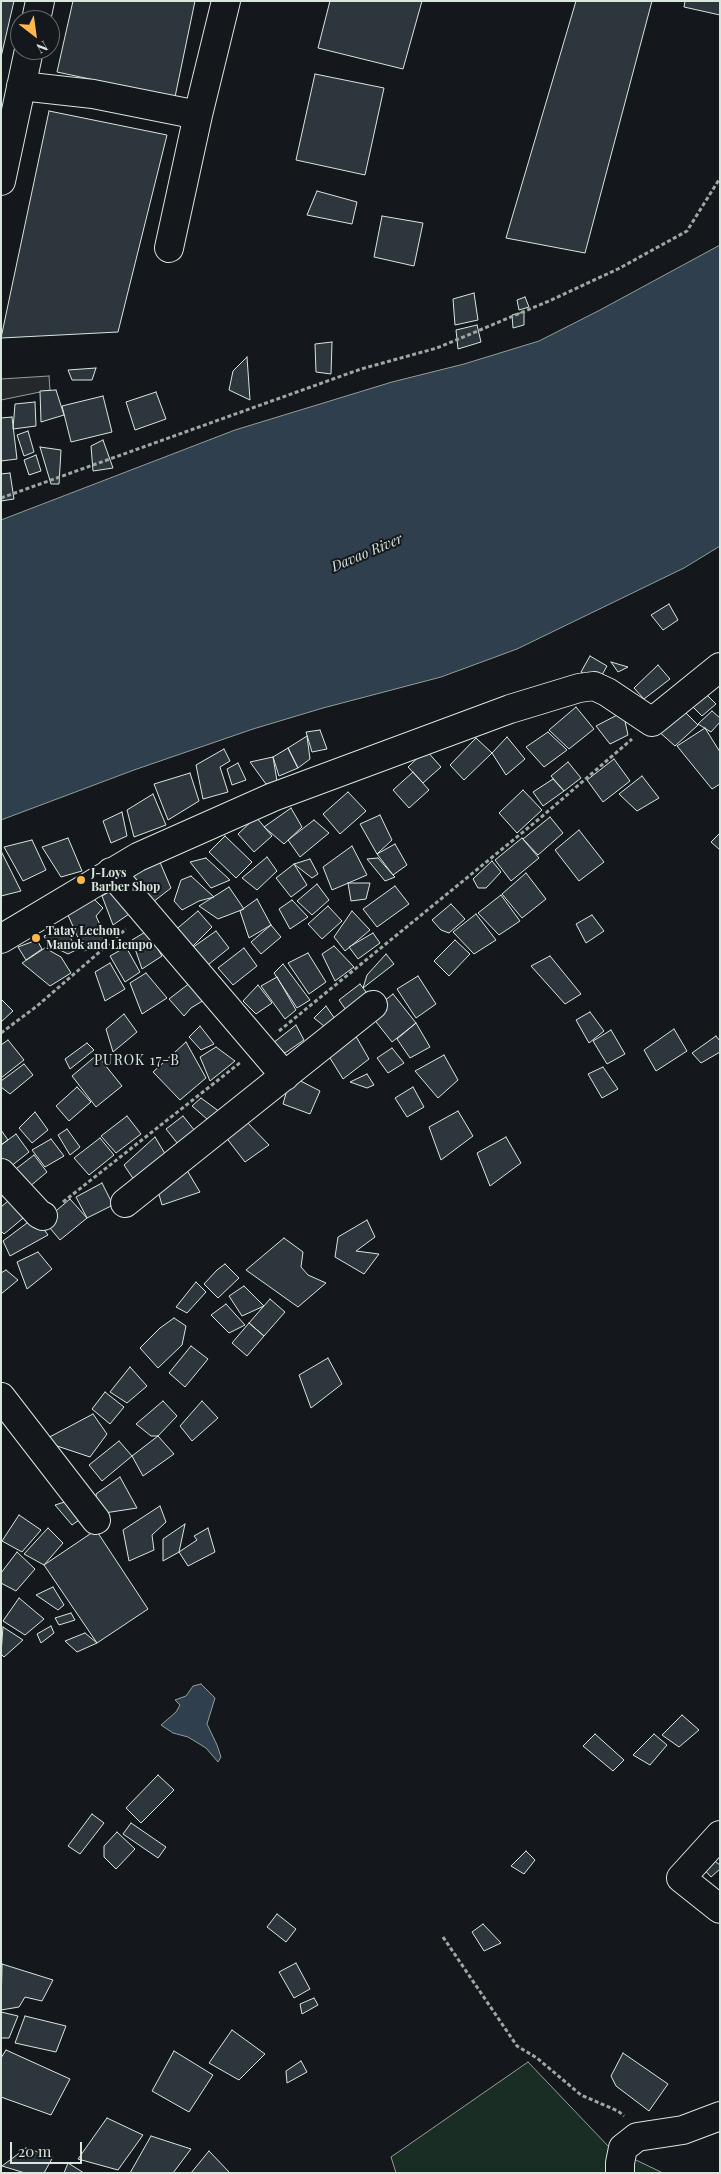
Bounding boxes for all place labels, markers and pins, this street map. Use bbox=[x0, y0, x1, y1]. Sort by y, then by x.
place label: J-Loys Barber Shop bbox=[91, 866, 160, 894]
marker: J-Loys Barber Shop bbox=[75, 874, 87, 886]
place label: Tatay Lechon Manok and Liempo bbox=[46, 924, 153, 952]
marker: Tatay Lechon Manok and Liempo bbox=[30, 932, 42, 944]

